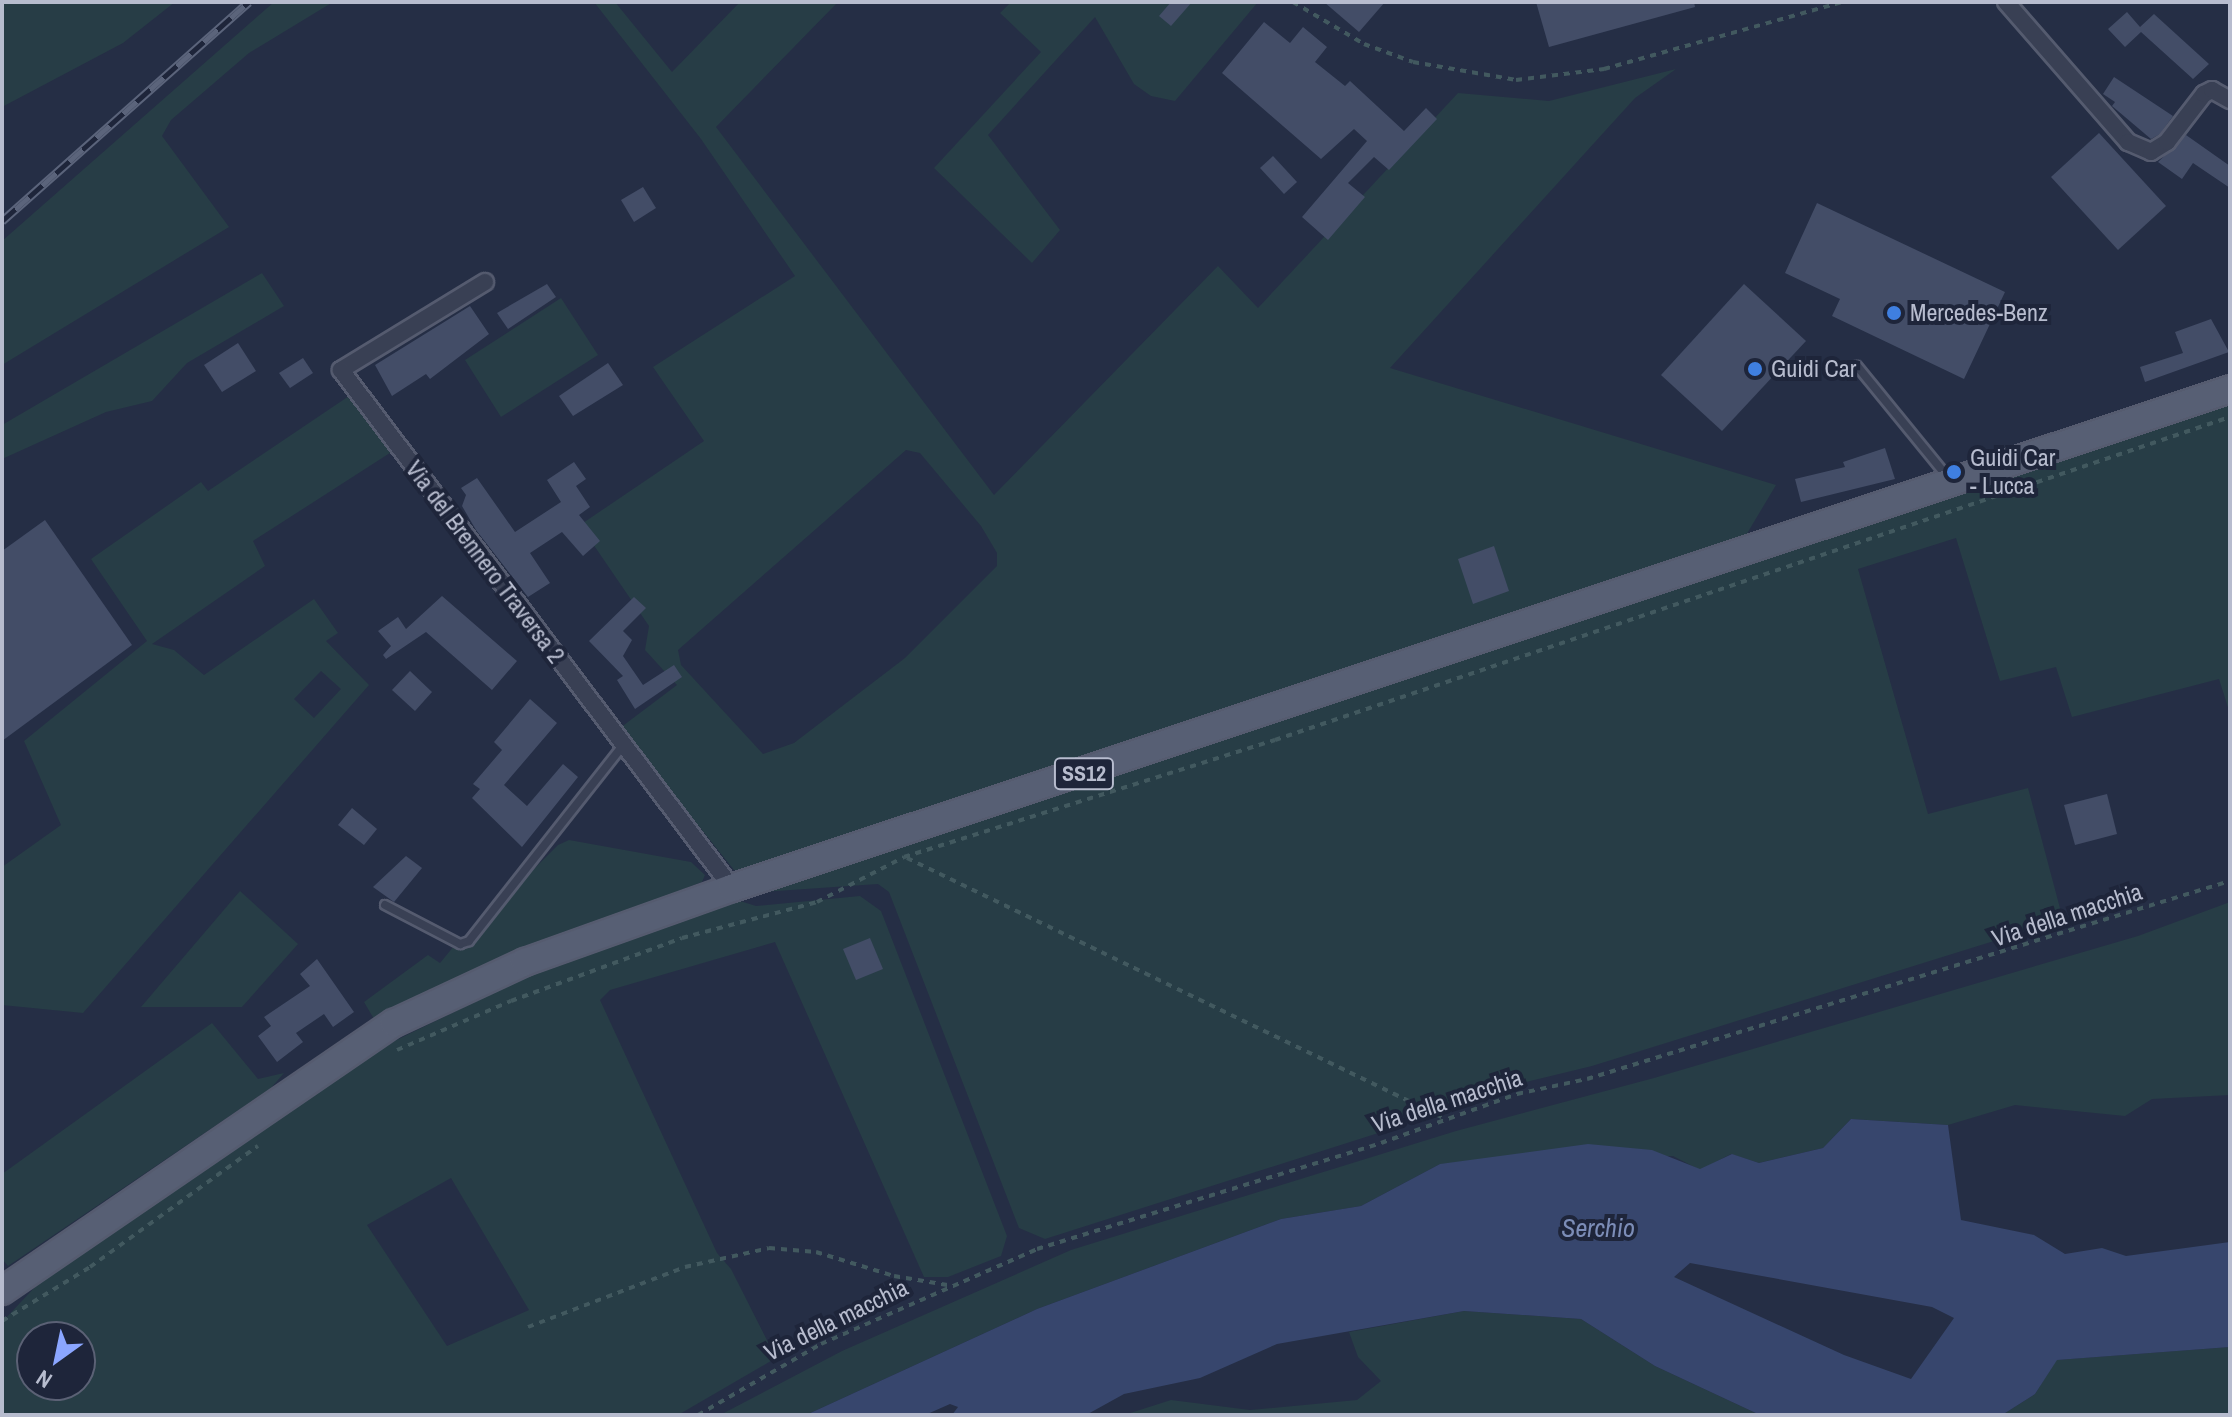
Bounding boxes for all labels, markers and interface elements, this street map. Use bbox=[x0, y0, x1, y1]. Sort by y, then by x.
place label: Mercedes-Benz bbox=[1910, 299, 2048, 327]
marker: Mercedes-Benz bbox=[1885, 304, 1903, 322]
place label: Guidi Car bbox=[1771, 355, 1856, 383]
marker: Guidi Car bbox=[1746, 360, 1764, 378]
place label: Guidi Car - Lucca bbox=[1970, 444, 2055, 500]
street label: Via del Brennero Traversa 2 bbox=[399, 455, 571, 669]
marker: Guidi Car - Lucca bbox=[1945, 463, 1963, 481]
road number: SS12 bbox=[1052, 756, 1116, 792]
street label: Via della macchia bbox=[1988, 877, 2146, 953]
street label: Via della macchia bbox=[1368, 1063, 1526, 1139]
water label: Serchio bbox=[1561, 1212, 1635, 1244]
street label: Via della macchia bbox=[760, 1273, 912, 1367]
north arrow bbox=[16, 1321, 96, 1401]
text: N bbox=[30, 1363, 58, 1396]

